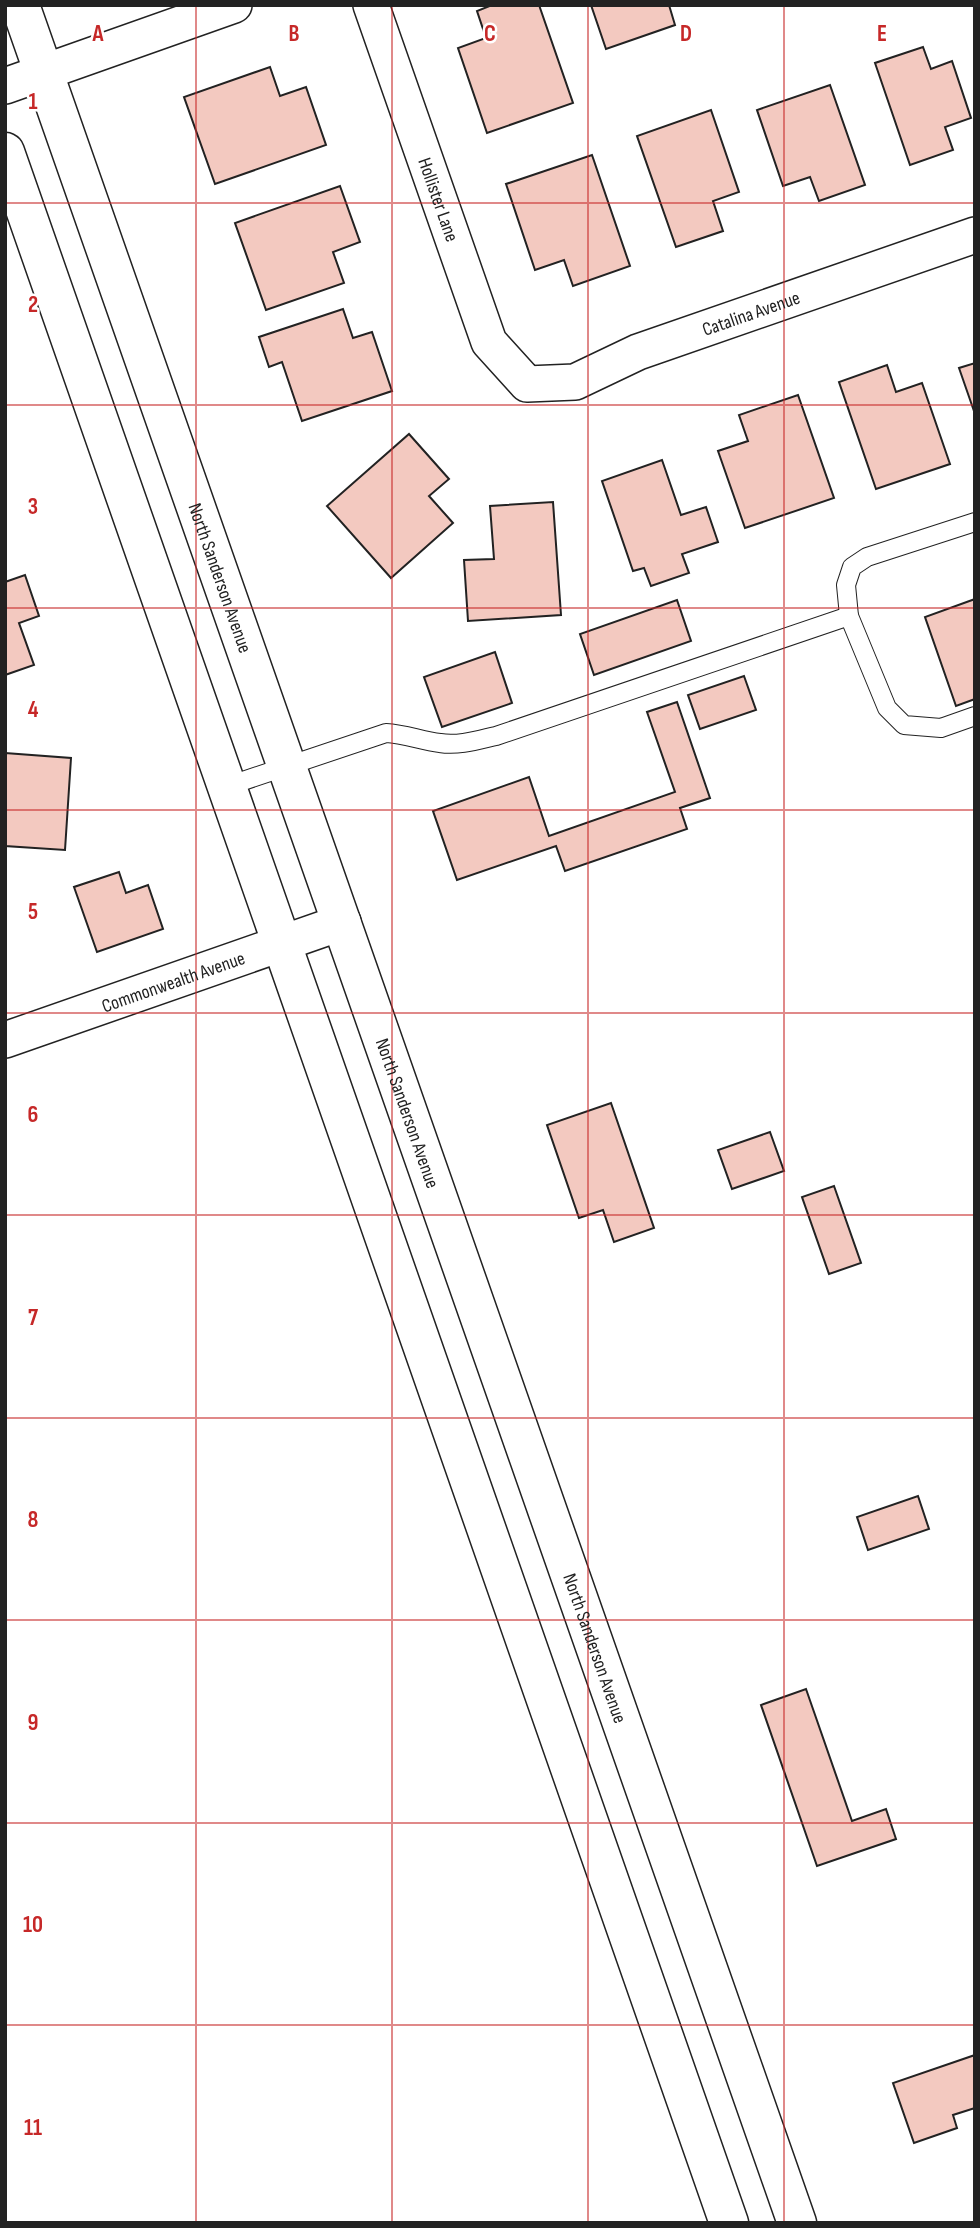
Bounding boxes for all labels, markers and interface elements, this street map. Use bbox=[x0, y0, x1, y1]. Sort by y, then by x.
text: A bbox=[92, 20, 105, 48]
text: B bbox=[289, 20, 300, 48]
text: C bbox=[484, 20, 496, 48]
text: D bbox=[680, 20, 692, 48]
text: E bbox=[877, 20, 887, 48]
text: 1 bbox=[28, 88, 38, 116]
street label: Hollister Lane bbox=[412, 155, 463, 245]
street label: Catalina Avenue bbox=[700, 287, 803, 342]
text: 2 bbox=[28, 291, 38, 319]
text: 3 bbox=[28, 493, 38, 521]
street label: North Sanderson Avenue bbox=[182, 500, 256, 656]
text: 4 bbox=[28, 696, 39, 724]
text: 5 bbox=[28, 898, 38, 926]
street label: Commonwealth Avenue bbox=[99, 947, 248, 1018]
street label: North Sanderson Avenue bbox=[370, 1036, 444, 1191]
text: 6 bbox=[28, 1101, 38, 1129]
text: 7 bbox=[28, 1304, 38, 1332]
text: 8 bbox=[28, 1506, 39, 1534]
street label: North Sanderson Avenue bbox=[557, 1571, 631, 1726]
text: 9 bbox=[28, 1709, 38, 1737]
text: 10 bbox=[23, 1911, 43, 1939]
text: 11 bbox=[24, 2114, 42, 2142]

